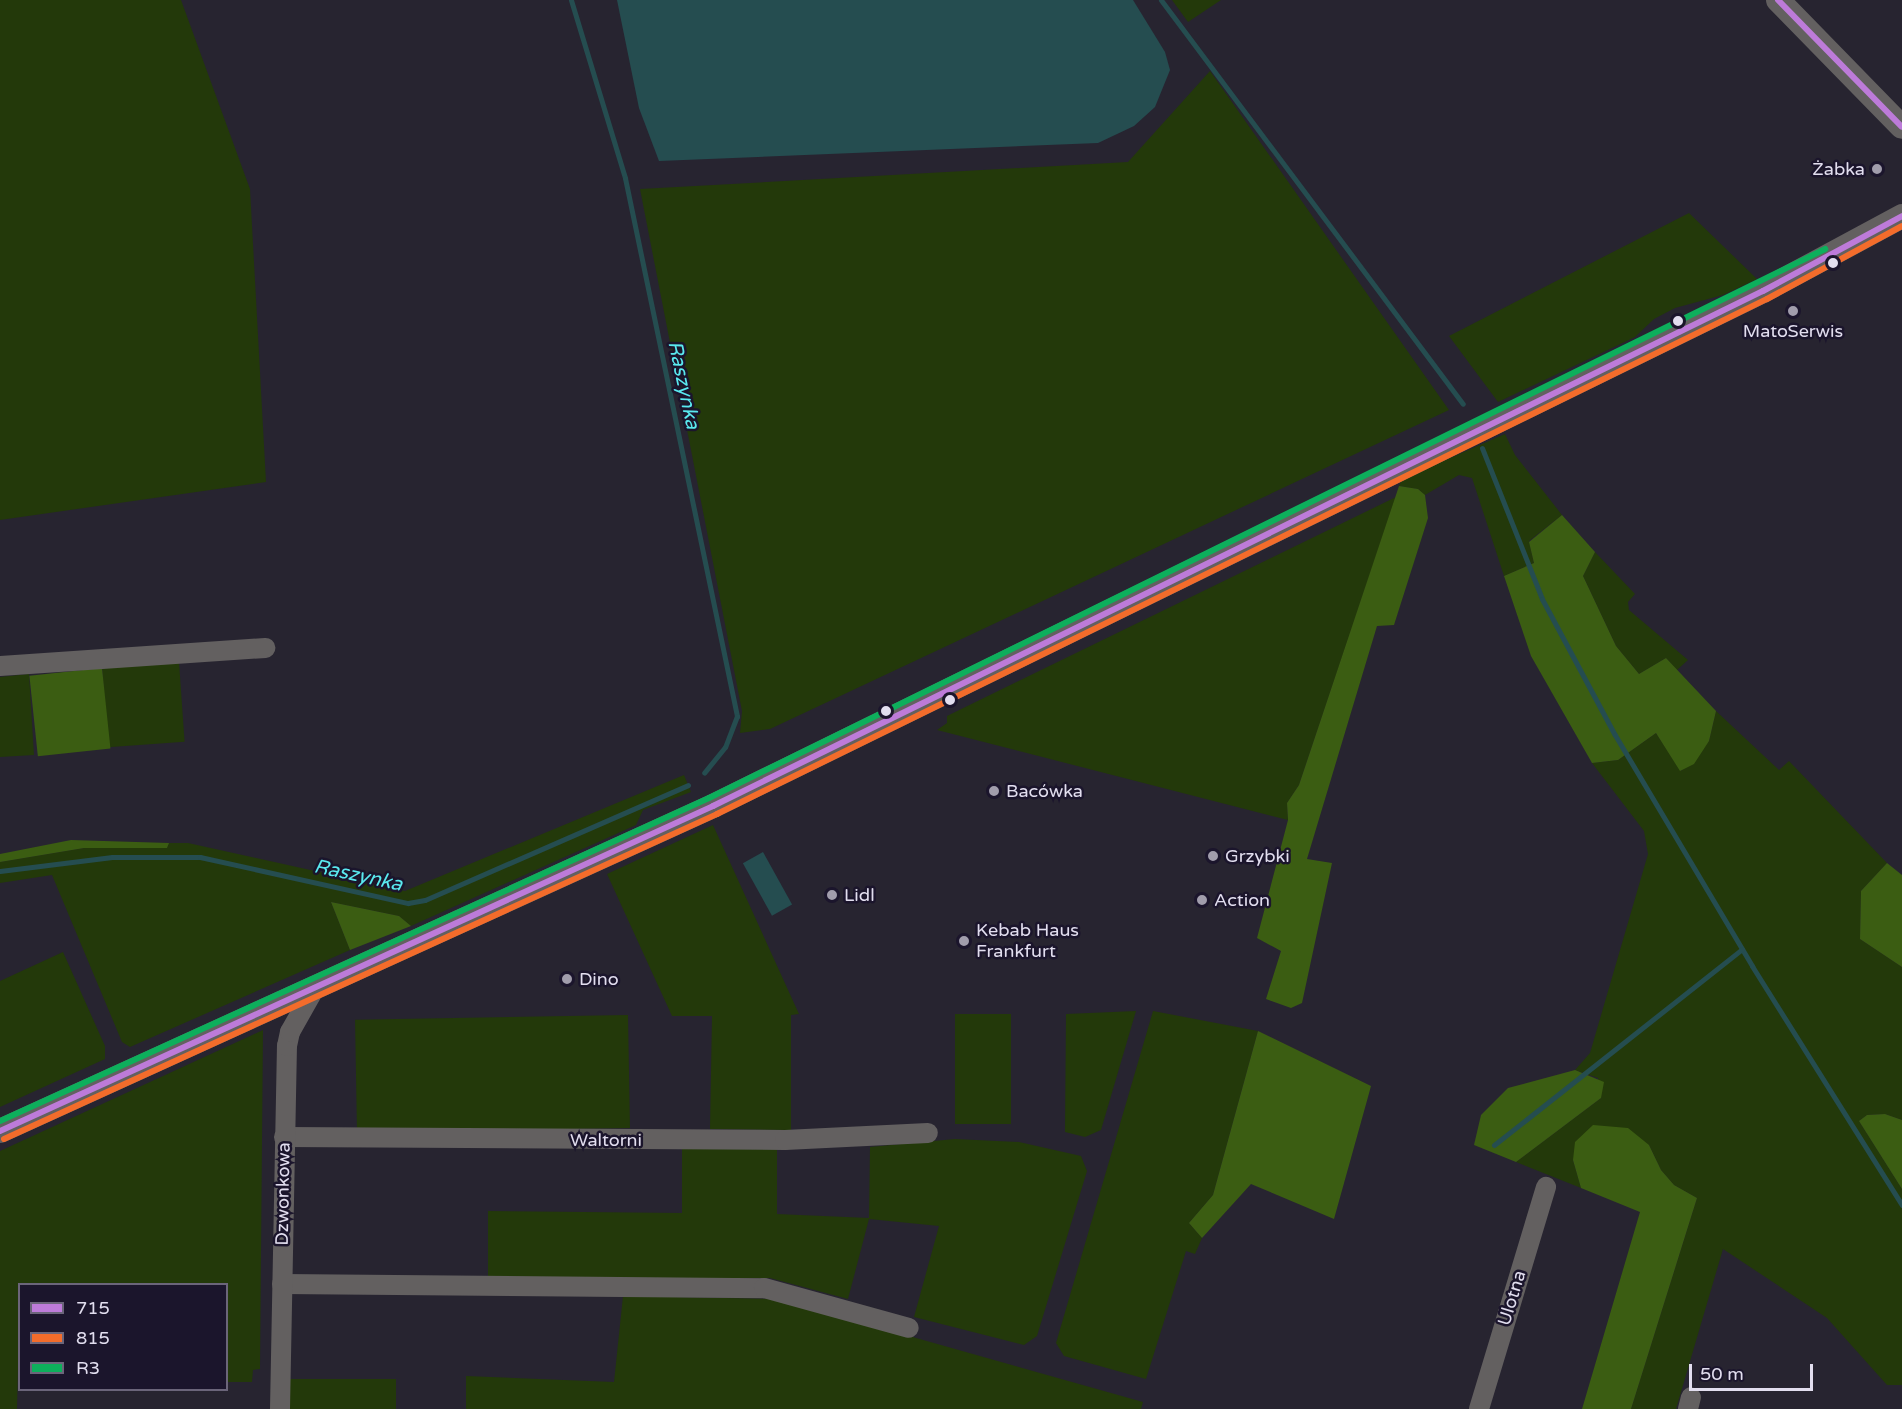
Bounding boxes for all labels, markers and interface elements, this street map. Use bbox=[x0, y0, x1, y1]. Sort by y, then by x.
place label: Żabka bbox=[1812, 158, 1865, 180]
marker: Żabka bbox=[1870, 162, 1884, 176]
unlabelled marker bbox=[1827, 257, 1839, 269]
marker: MatoSerwis bbox=[1786, 304, 1800, 318]
unlabelled marker bbox=[1672, 315, 1684, 327]
place label: MatoSerwis bbox=[1743, 320, 1843, 342]
water label: Raszynka bbox=[662, 339, 704, 431]
unlabelled marker bbox=[944, 694, 956, 706]
unlabelled marker bbox=[880, 705, 892, 717]
place label: Bacówka bbox=[1006, 780, 1083, 802]
marker: Bacówka bbox=[987, 784, 1001, 798]
place label: Grzybki bbox=[1225, 845, 1290, 867]
marker: Grzybki bbox=[1206, 849, 1220, 863]
water label: Raszynka bbox=[312, 855, 404, 897]
place label: Lidl bbox=[844, 884, 875, 906]
marker: Lidl bbox=[825, 888, 839, 902]
place label: Action bbox=[1214, 889, 1270, 911]
marker: Action bbox=[1195, 893, 1209, 907]
place label: Kebab Haus Frankfurt bbox=[976, 920, 1079, 962]
marker: Kebab Haus Frankfurt bbox=[957, 934, 971, 948]
place label: Dino bbox=[579, 968, 619, 990]
marker: Dino bbox=[560, 972, 574, 986]
street label: Waltorni bbox=[570, 1129, 642, 1151]
street label: Dzwonkowa bbox=[271, 1142, 295, 1246]
street label: Ulotna bbox=[1493, 1268, 1531, 1328]
legend bbox=[18, 1283, 228, 1391]
text: 715 bbox=[76, 1297, 110, 1319]
text: 815 bbox=[76, 1327, 110, 1349]
scale bar bbox=[1692, 1352, 1816, 1390]
text: R3 bbox=[76, 1357, 100, 1379]
text: 50 m bbox=[1700, 1363, 1744, 1385]

